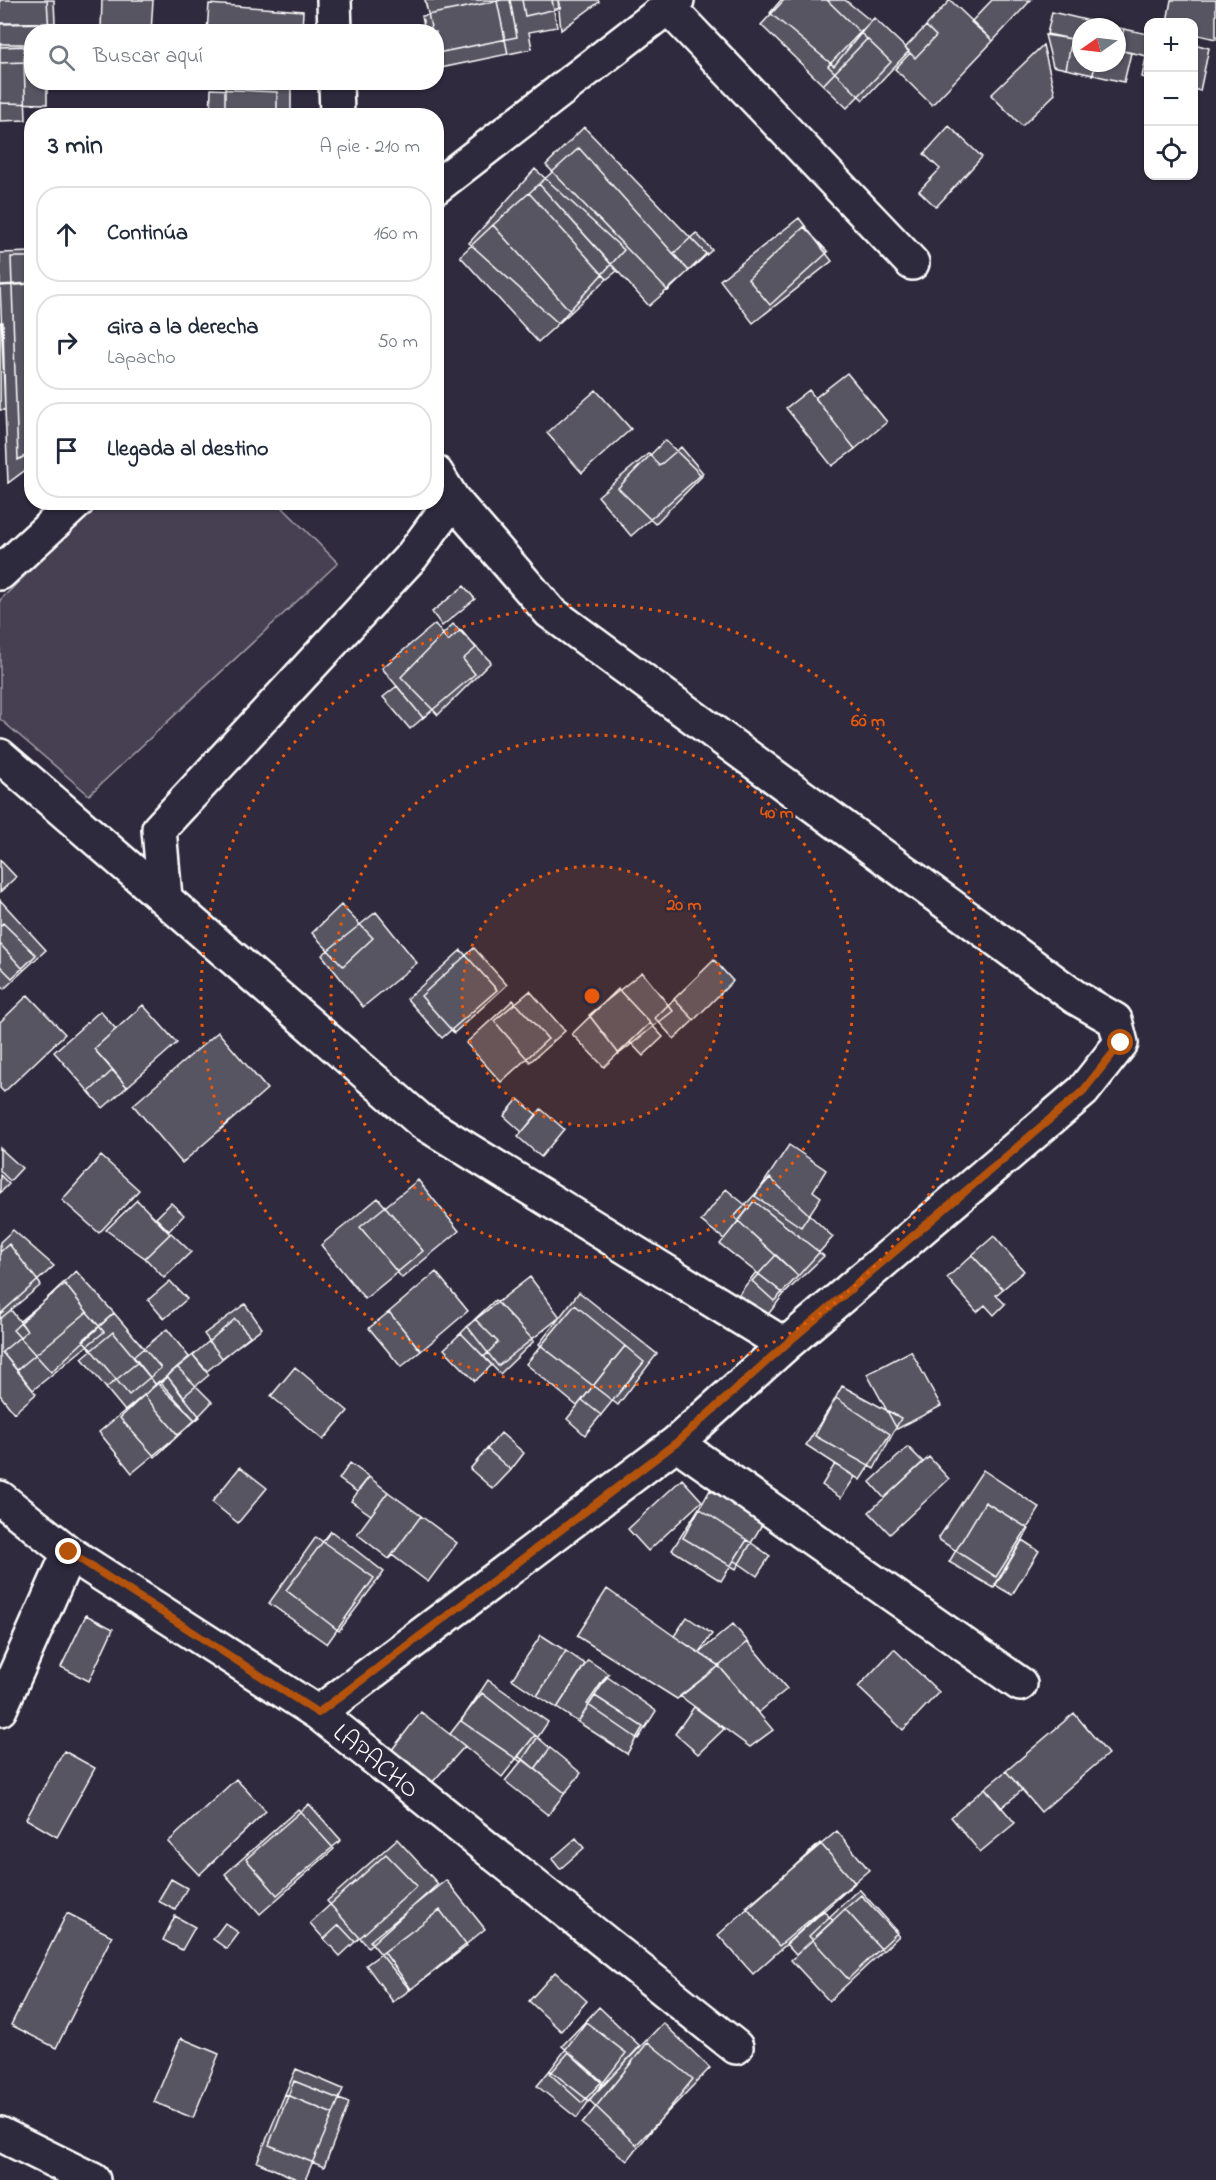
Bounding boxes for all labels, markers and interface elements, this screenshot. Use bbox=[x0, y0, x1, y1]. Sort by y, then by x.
north arrow bbox=[1072, 18, 1126, 72]
map controls bbox=[1144, 18, 1198, 180]
button: + bbox=[1144, 18, 1198, 72]
search box bbox=[24, 24, 444, 90]
icon: search bbox=[45, 41, 78, 74]
text: Buscar aquí bbox=[93, 41, 203, 73]
button: − bbox=[1144, 72, 1198, 126]
button: locate bbox=[1144, 126, 1198, 180]
text: 3 min bbox=[48, 128, 103, 166]
text: A pie · 210 m bbox=[320, 133, 420, 162]
icon: ahead bbox=[50, 218, 83, 251]
text: Continúa bbox=[107, 218, 188, 250]
text: 160 m bbox=[374, 220, 418, 249]
text: Gira a la derecha bbox=[107, 312, 258, 344]
icon: right bbox=[50, 326, 83, 359]
text: 50 m bbox=[377, 328, 418, 357]
text: Lapacho bbox=[107, 344, 176, 373]
icon: arrive bbox=[50, 434, 83, 467]
text: Llegada al destino bbox=[107, 434, 268, 466]
text: 60 m bbox=[851, 709, 885, 735]
text: 40 m bbox=[760, 801, 794, 827]
text: 20 m bbox=[665, 893, 702, 919]
centre of rings bbox=[582, 986, 602, 1006]
route start bbox=[1107, 1029, 1133, 1055]
route end bbox=[55, 1538, 81, 1564]
street label: LAPACHO bbox=[324, 1716, 427, 1809]

